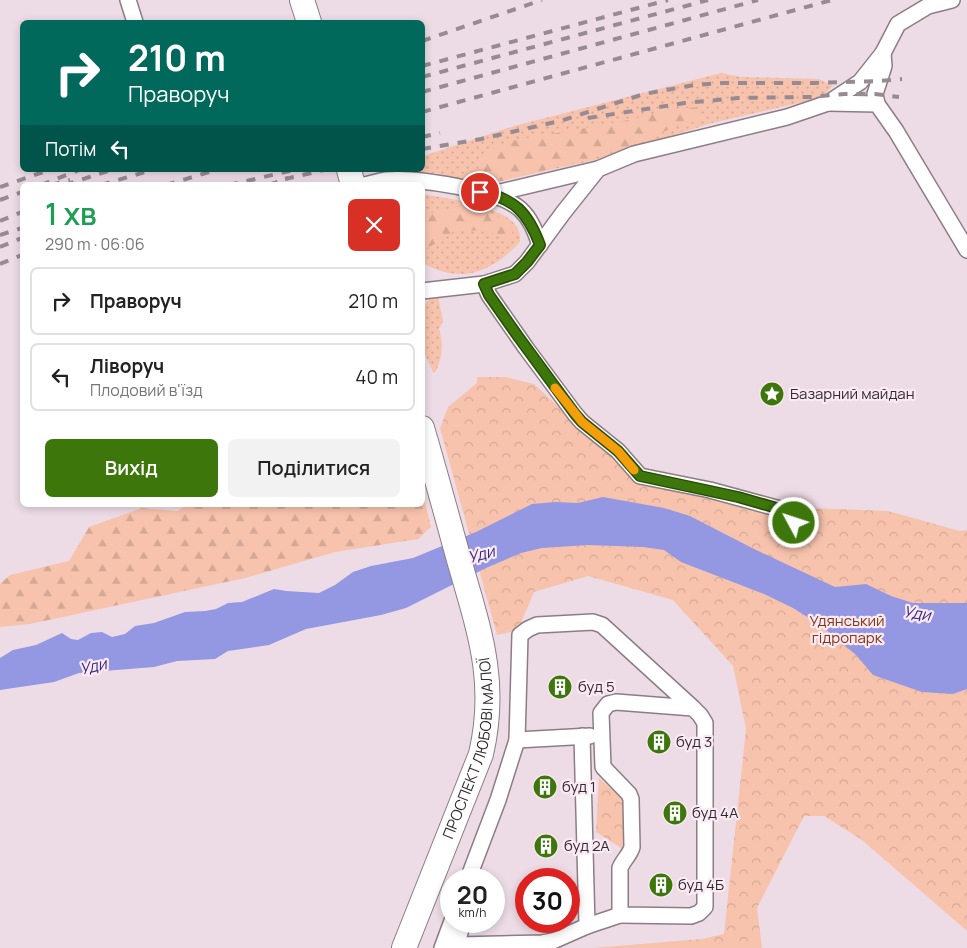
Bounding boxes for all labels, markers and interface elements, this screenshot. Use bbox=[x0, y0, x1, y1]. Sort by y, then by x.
text: 210 m bbox=[128, 34, 226, 82]
icon: right bbox=[45, 40, 110, 105]
text: Праворуч bbox=[128, 79, 229, 109]
icon: left bbox=[106, 135, 134, 163]
text: Потім bbox=[45, 136, 96, 162]
pin bbox=[459, 171, 501, 213]
icon: arrive bbox=[466, 178, 494, 206]
text: 1 хв bbox=[45, 193, 97, 234]
button: close bbox=[348, 199, 400, 251]
text: 290 m · 06:06 bbox=[45, 233, 145, 255]
icon: right bbox=[47, 287, 75, 315]
text: Праворуч bbox=[90, 288, 182, 314]
text: 210 m bbox=[348, 288, 398, 314]
text: Ліворуч bbox=[90, 353, 164, 379]
icon: left bbox=[47, 363, 75, 391]
text: 40 m bbox=[355, 364, 398, 390]
text: Плодовий в'їзд bbox=[90, 379, 203, 401]
place icon: Базарний майдан bbox=[759, 381, 785, 407]
place label: Базарний майдан bbox=[790, 383, 915, 404]
button: Вихід bbox=[45, 439, 218, 497]
button: Поділитися bbox=[228, 439, 400, 497]
position arrow bbox=[767, 496, 819, 548]
water label: Уди bbox=[465, 539, 499, 568]
water label: Уди bbox=[902, 600, 934, 626]
park label: Удянський гідропарк bbox=[809, 610, 885, 648]
water label: Уди bbox=[77, 652, 111, 680]
street label: ПРОСПЕКТ ЛЮБОВІ МАЛОЇ bbox=[437, 655, 498, 842]
building icon: буд 5 bbox=[547, 674, 573, 700]
place label: буд 5 bbox=[578, 676, 615, 697]
building icon: буд 3 bbox=[646, 729, 672, 755]
place label: буд 3 bbox=[676, 731, 712, 752]
building icon: буд 1 bbox=[532, 774, 558, 800]
place label: буд 1 bbox=[562, 776, 596, 797]
building icon: буд 4А bbox=[662, 800, 688, 826]
place label: буд 4А bbox=[692, 802, 739, 823]
building icon: буд 2А bbox=[533, 833, 559, 859]
place label: буд 2А bbox=[564, 835, 610, 856]
speed limit sign: 30 bbox=[515, 868, 580, 933]
building icon: буд 4Б bbox=[648, 872, 674, 898]
place label: буд 4Б bbox=[678, 874, 724, 895]
text: 20 bbox=[457, 877, 488, 912]
text: km/h bbox=[459, 904, 486, 921]

